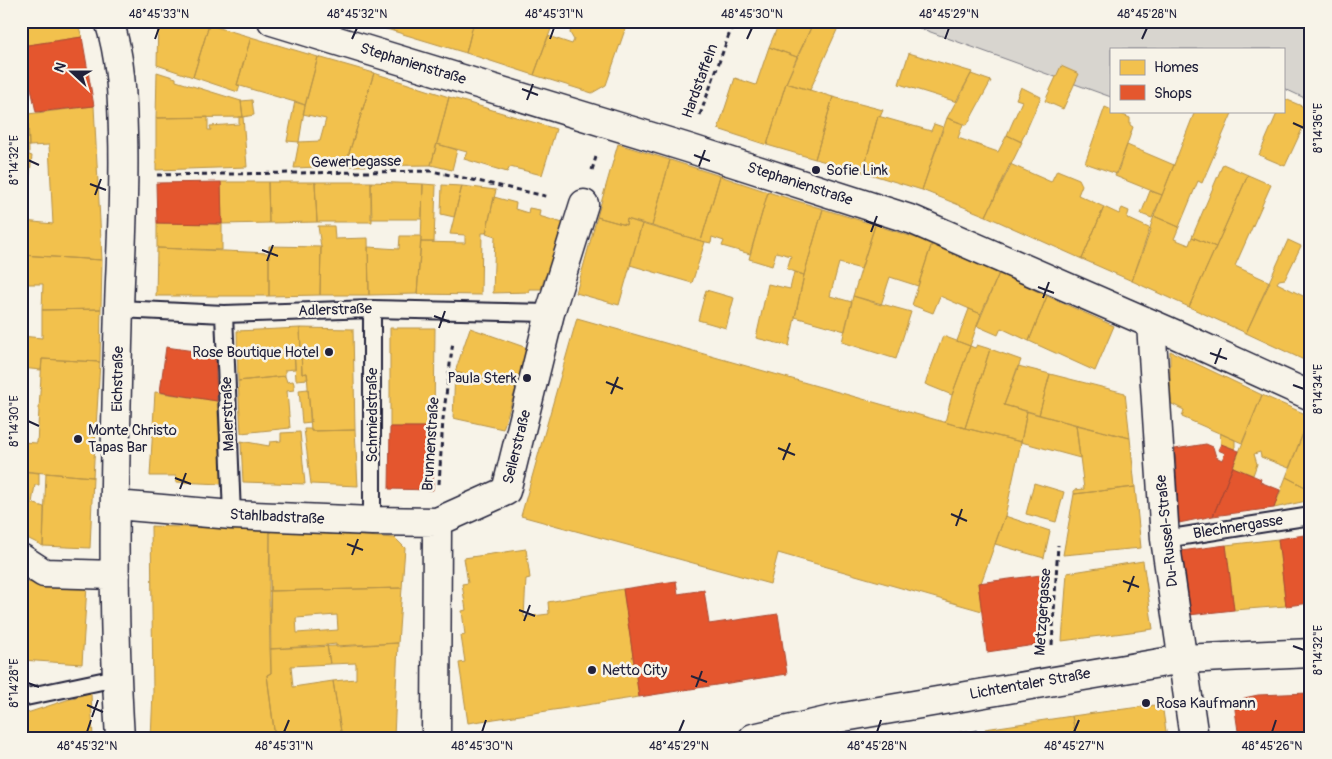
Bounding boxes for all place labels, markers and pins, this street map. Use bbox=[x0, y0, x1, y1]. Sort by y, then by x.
place label: Sofie Link bbox=[826, 161, 889, 180]
marker: Sofie Link bbox=[810, 164, 822, 176]
place label: Rose Boutique Hotel bbox=[192, 343, 319, 362]
marker: Rose Boutique Hotel bbox=[323, 346, 335, 358]
place label: Paula Sterk bbox=[448, 369, 518, 388]
marker: Paula Sterk bbox=[521, 372, 533, 384]
place label: Monte Christo Tapas Bar bbox=[88, 421, 177, 457]
marker: Monte Christo Tapas Bar bbox=[72, 433, 84, 445]
place label: Netto City bbox=[602, 661, 668, 680]
marker: Netto City bbox=[586, 664, 598, 676]
place label: Rosa Kaufmann bbox=[1156, 694, 1256, 713]
marker: Rosa Kaufmann bbox=[1140, 697, 1152, 709]

